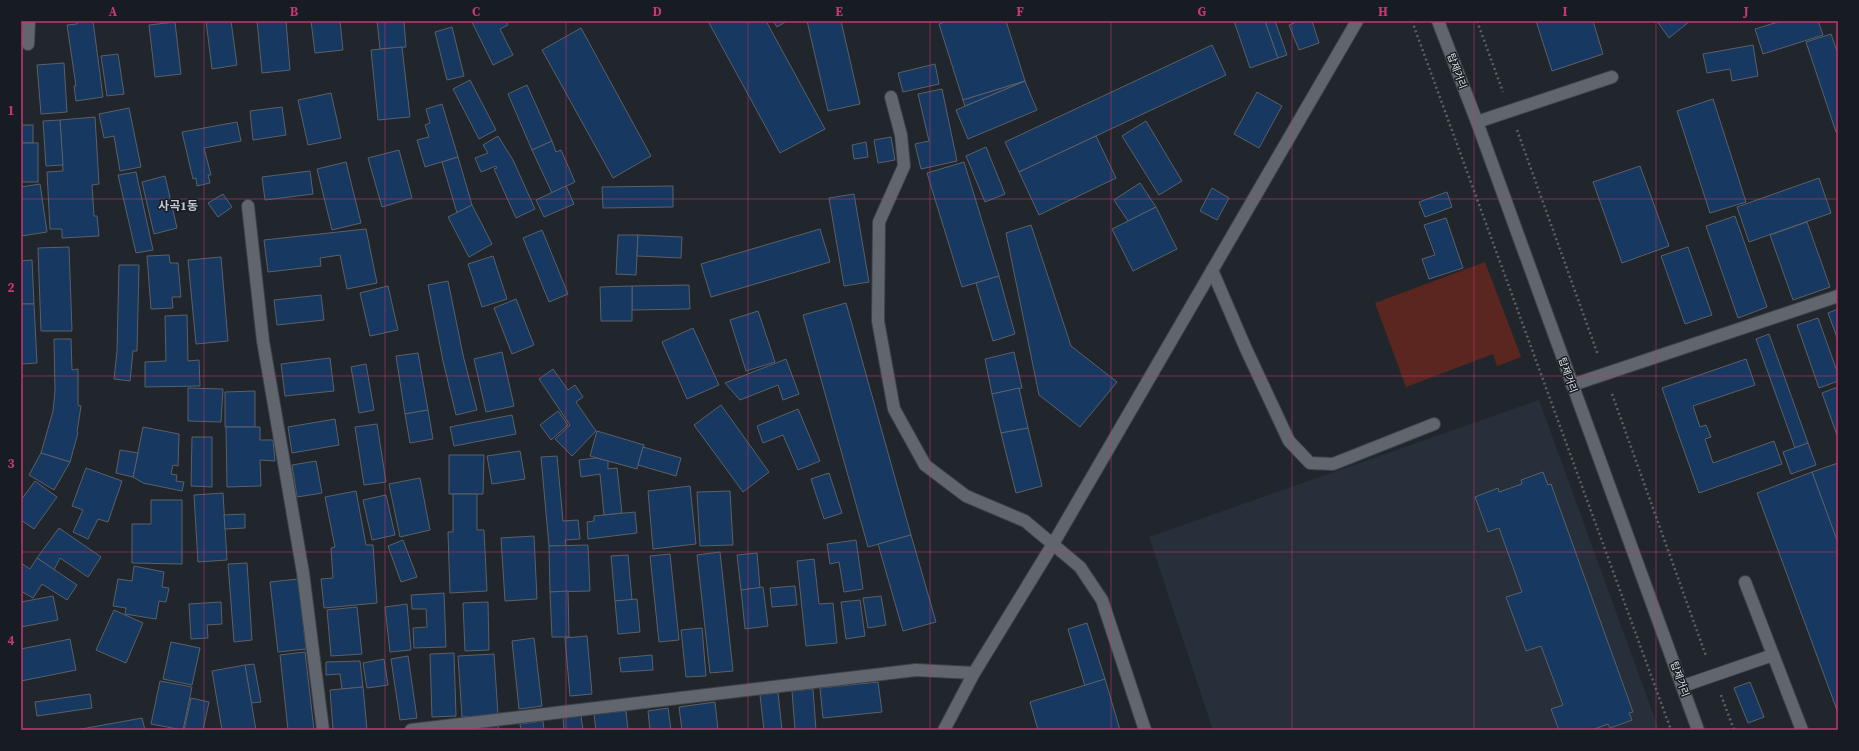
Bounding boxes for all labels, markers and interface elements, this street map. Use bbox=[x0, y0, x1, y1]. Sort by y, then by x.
text: A bbox=[109, 3, 118, 20]
text: B bbox=[290, 3, 299, 20]
text: C bbox=[472, 3, 480, 20]
text: D bbox=[652, 3, 662, 20]
text: E bbox=[835, 3, 843, 20]
text: F bbox=[1016, 3, 1024, 20]
text: G bbox=[1198, 3, 1207, 20]
text: H bbox=[1378, 3, 1388, 20]
text: I bbox=[1562, 3, 1568, 20]
text: J bbox=[1742, 3, 1749, 20]
street label: 탑제거리 bbox=[1444, 51, 1470, 91]
text: 1 bbox=[7, 102, 15, 119]
district label: 사곡1동 bbox=[158, 198, 198, 214]
text: 2 bbox=[7, 279, 15, 296]
street label: 탑제거리 bbox=[1556, 355, 1580, 395]
text: 3 bbox=[7, 455, 15, 472]
text: 4 bbox=[7, 632, 15, 649]
street label: 탑제거리 bbox=[1668, 659, 1692, 699]

